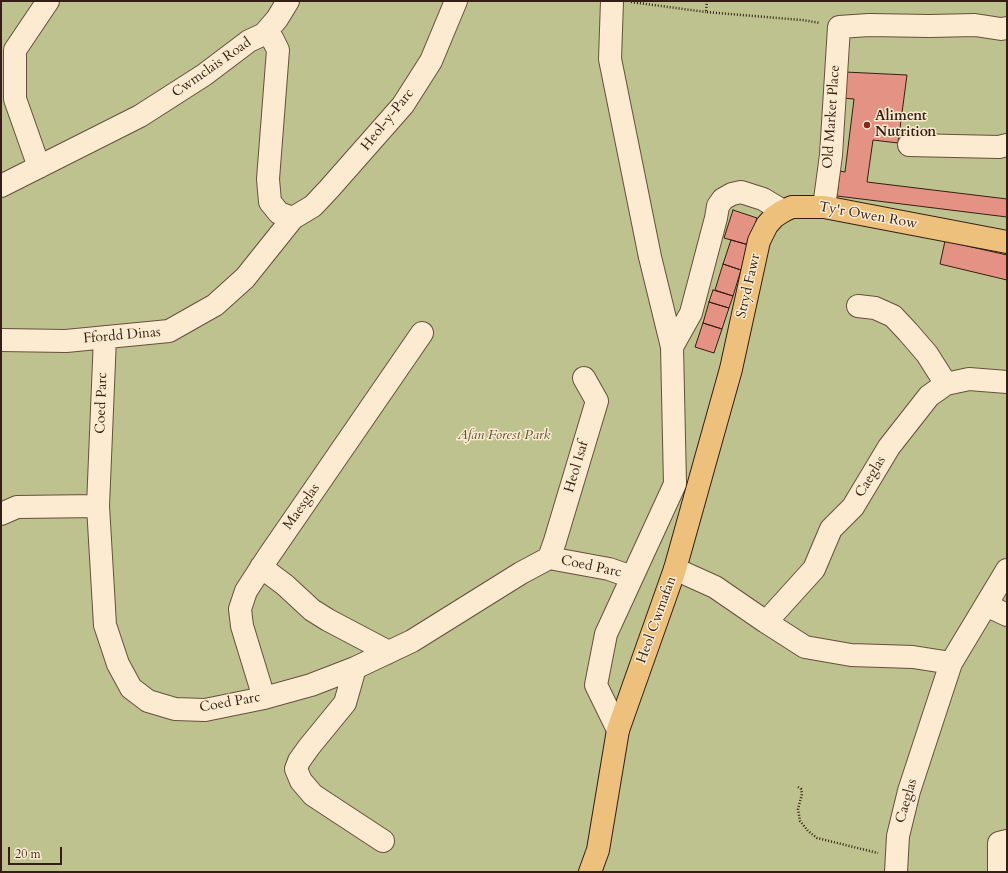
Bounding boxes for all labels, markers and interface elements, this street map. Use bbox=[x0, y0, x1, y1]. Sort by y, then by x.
street label: Cwmclais Road bbox=[169, 34, 255, 102]
street label: Old Market Place bbox=[820, 65, 844, 169]
street label: Heol-y-Parc bbox=[358, 86, 418, 154]
place label: Aliment Nutrition bbox=[875, 109, 936, 142]
marker: Aliment Nutrition bbox=[862, 120, 872, 130]
street label: Ty'r Owen Row bbox=[817, 199, 919, 233]
street label: Stryd Fawr bbox=[733, 252, 765, 320]
street label: Ffordd Dinas bbox=[83, 324, 161, 348]
street label: Coed Parc bbox=[93, 372, 111, 434]
park label: Afan Forest Park bbox=[458, 428, 550, 444]
street label: Heol Isaf bbox=[561, 439, 593, 495]
street label: Caeglas bbox=[852, 453, 890, 501]
street label: Maesglas bbox=[280, 481, 324, 533]
street label: Coed Parc bbox=[559, 552, 623, 582]
street label: Heol Cwmafan bbox=[634, 574, 680, 666]
street label: Coed Parc bbox=[198, 689, 262, 717]
street label: Caeglas bbox=[893, 777, 921, 825]
scale bar bbox=[10, 839, 64, 865]
text: 20 m bbox=[15, 846, 41, 862]

